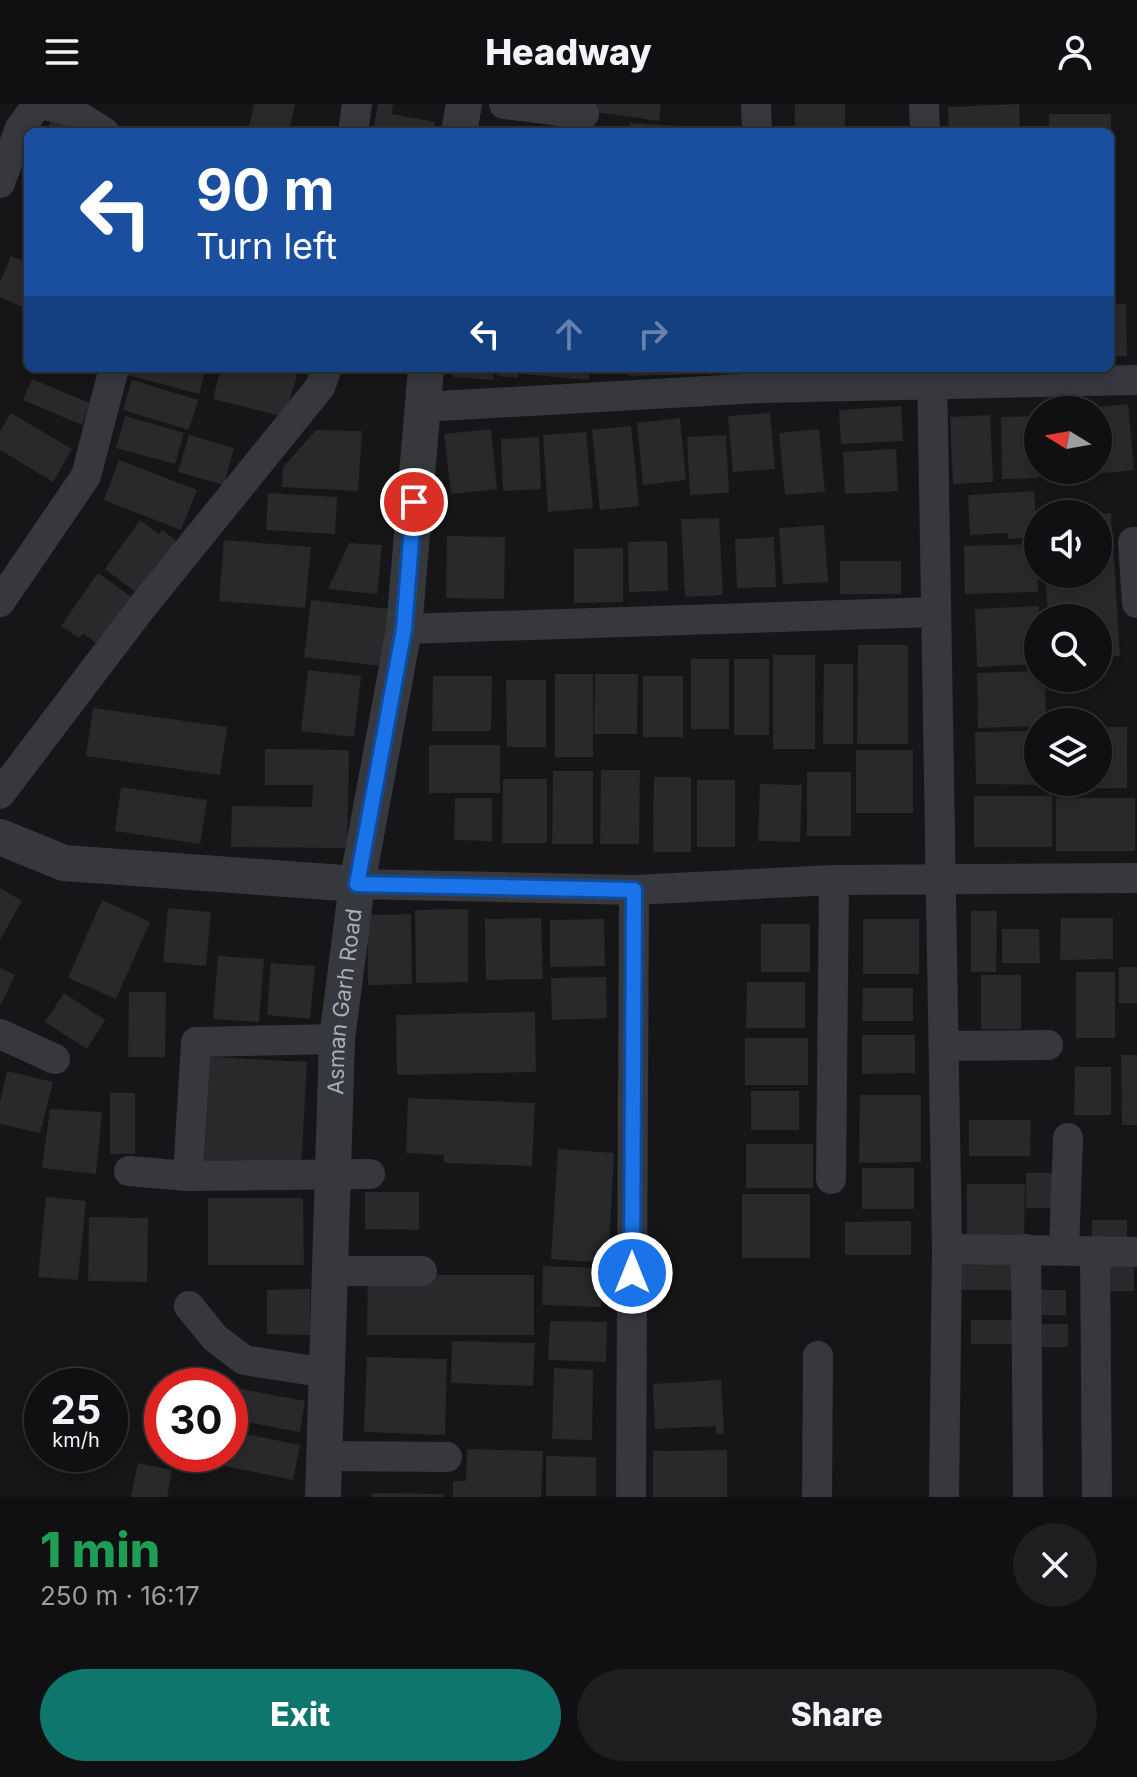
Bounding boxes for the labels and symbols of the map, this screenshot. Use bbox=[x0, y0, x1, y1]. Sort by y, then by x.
north arrow bbox=[1024, 396, 1112, 484]
pin bbox=[380, 468, 448, 536]
street label: Asman Garh Road bbox=[322, 907, 367, 1095]
position arrow bbox=[590, 1231, 674, 1315]
speed limit sign: 30 bbox=[144, 1368, 248, 1472]

